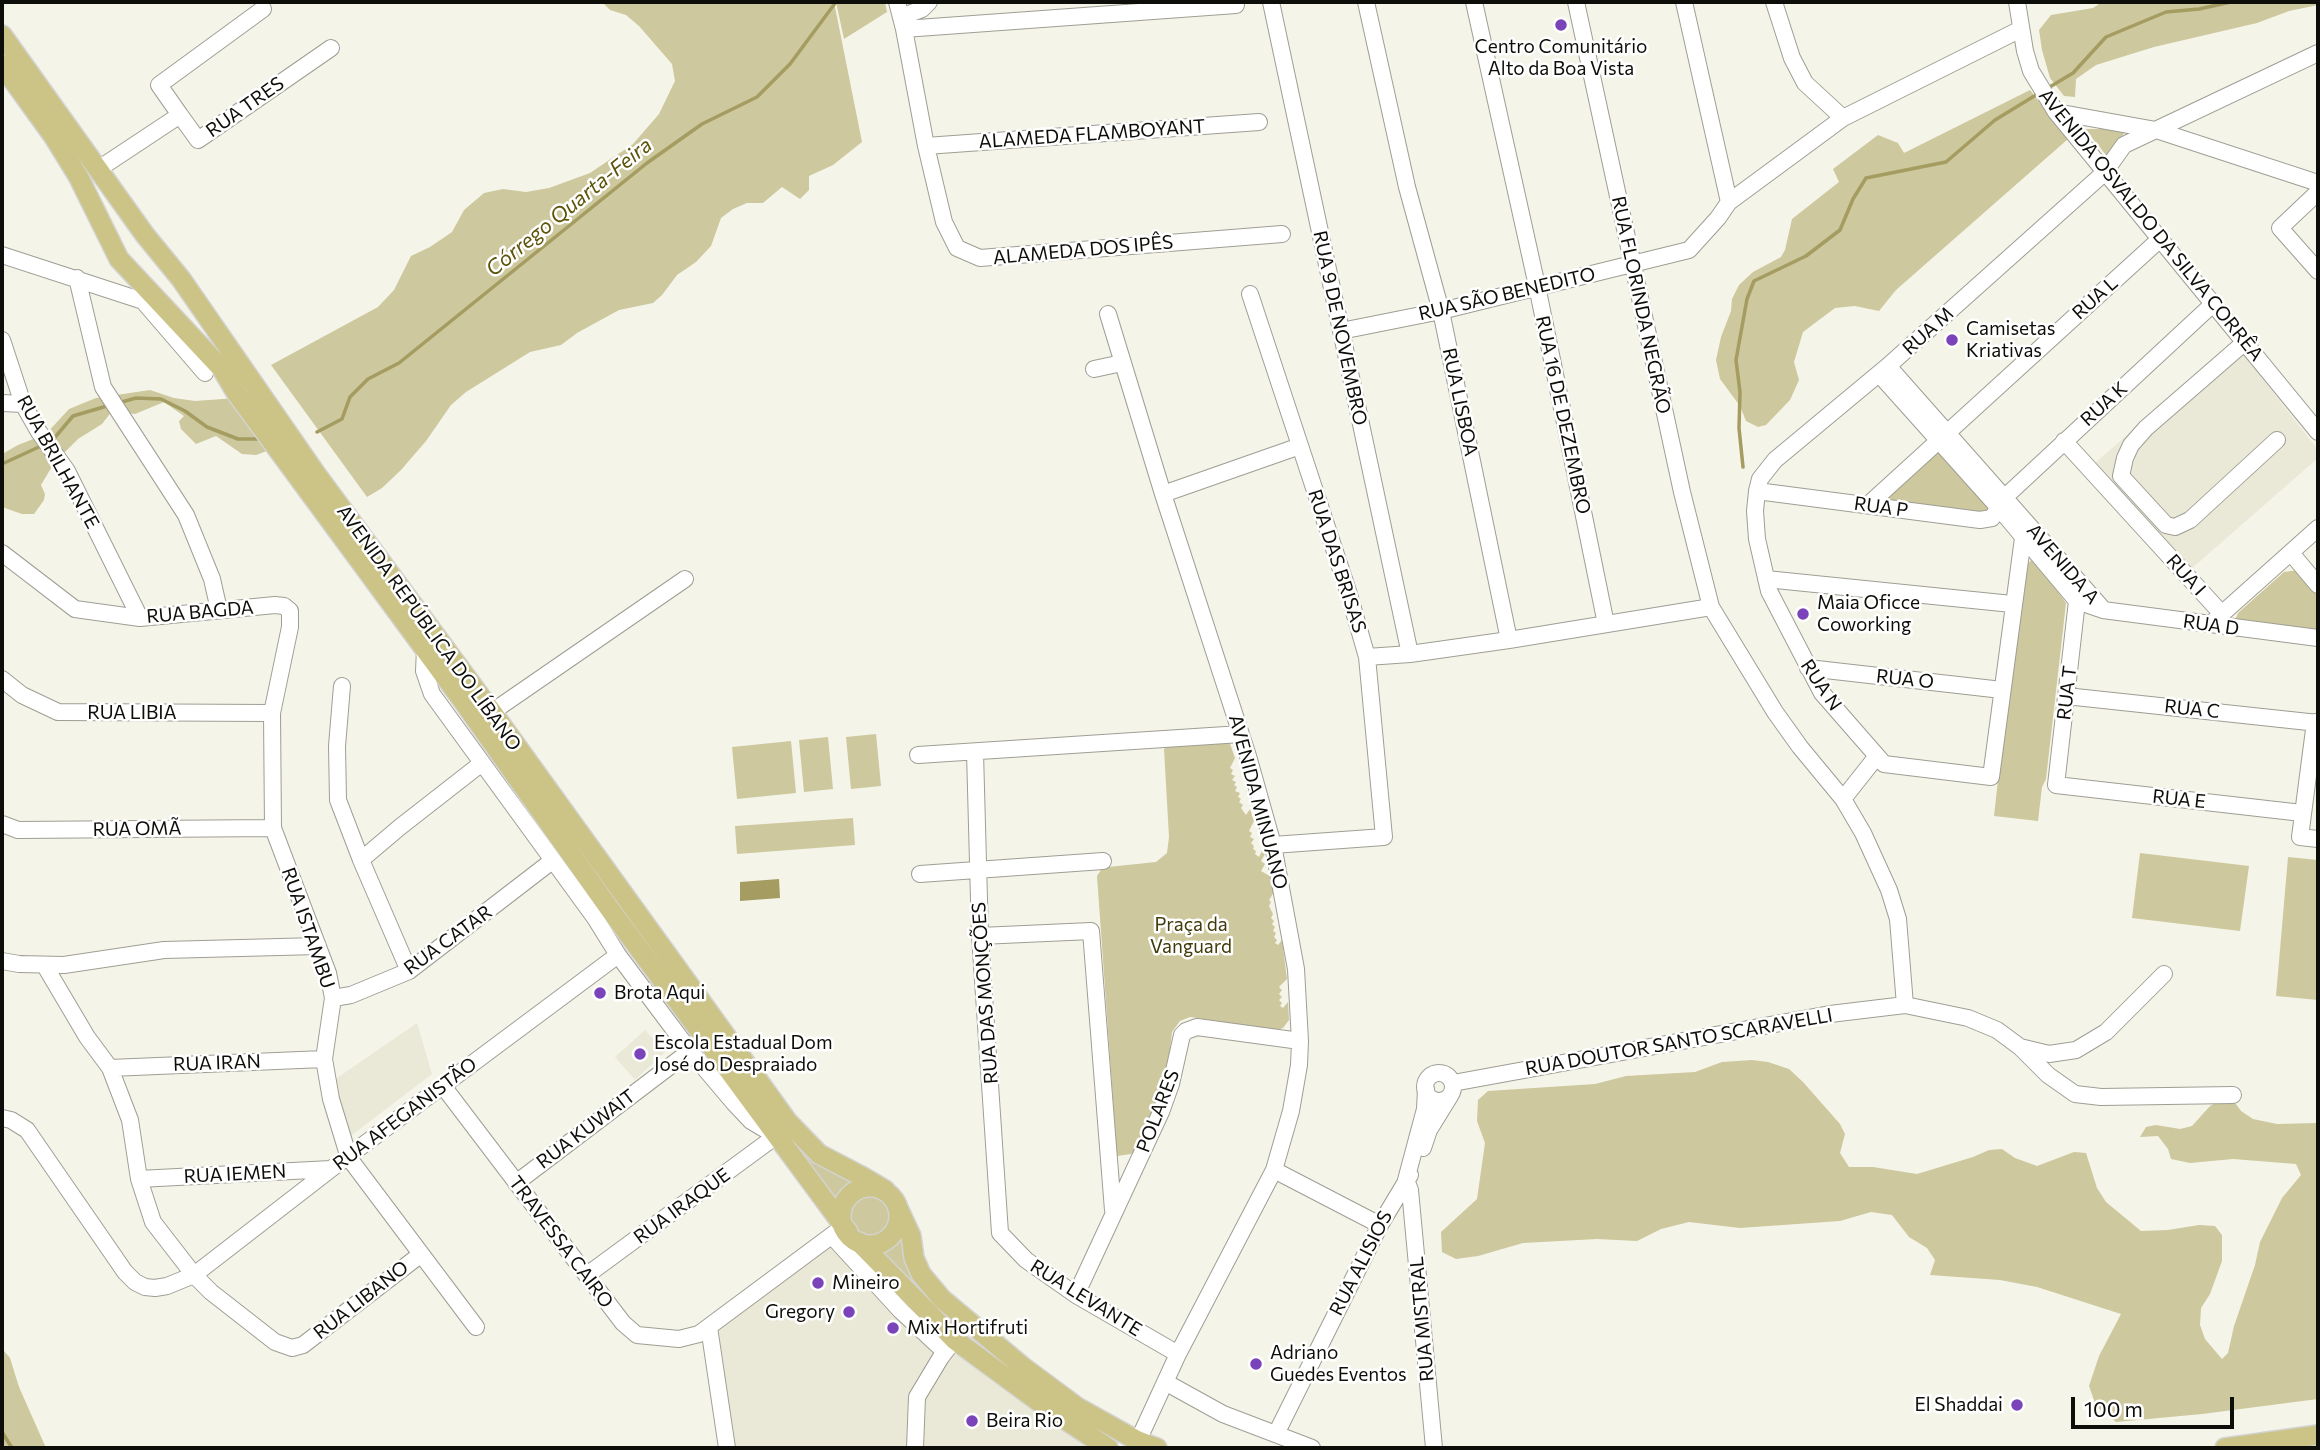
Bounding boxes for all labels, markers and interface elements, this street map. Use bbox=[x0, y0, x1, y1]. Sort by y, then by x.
marker: Centro Comunitário Alto da Boa Vista bbox=[1553, 17, 1569, 33]
place label: Centro Comunitário Alto da Boa Vista bbox=[1475, 36, 1647, 80]
street label: RUA TRES bbox=[202, 72, 288, 142]
street label: AVENIDA OSVALDO DA SILVA CORRÊA bbox=[2034, 84, 2268, 366]
street label: ALAMEDA FLAMBOYANT bbox=[978, 115, 1206, 153]
water label: Córrego Quarta-Feira bbox=[481, 132, 657, 282]
street label: RUA FLORINDA NEGRÃO bbox=[1607, 194, 1675, 416]
street label: RUA 9 DE NOVEMBRO bbox=[1308, 228, 1372, 428]
street label: ALAMEDA DOS IPÊS bbox=[992, 231, 1174, 269]
street label: RUA SÃO BENEDITO bbox=[1416, 263, 1598, 325]
street label: RUA L bbox=[2068, 272, 2122, 324]
street label: RUA M bbox=[1898, 302, 1958, 360]
street label: RUA 16 DE DEZEMBRO bbox=[1531, 314, 1595, 516]
place label: Camisetas Kriativas bbox=[1966, 318, 2055, 362]
marker: Camisetas Kriativas bbox=[1944, 332, 1960, 348]
street label: RUA LISBOA bbox=[1437, 346, 1483, 458]
street label: RUA K bbox=[2076, 377, 2132, 431]
street label: RUA BRILHANTE bbox=[12, 391, 104, 533]
street label: RUA DAS BRISAS bbox=[1303, 486, 1371, 636]
street label: RUA P bbox=[1853, 492, 1909, 522]
street label: AVENIDA REPÚBLICA DO LÍBANO bbox=[332, 501, 526, 755]
street label: AVENIDA A bbox=[2022, 519, 2104, 609]
street label: RUA I bbox=[2162, 550, 2210, 600]
place label: Maia Oficce Coworking bbox=[1817, 592, 1920, 636]
street label: RUA BAGDA bbox=[145, 596, 255, 628]
marker: Maia Oficce Coworking bbox=[1795, 606, 1811, 622]
street label: RUA D bbox=[2181, 610, 2241, 640]
street label: RUA N bbox=[1796, 655, 1846, 715]
street label: RUA O bbox=[1875, 665, 1935, 693]
street label: RUA T bbox=[2052, 665, 2082, 721]
street label: RUA C bbox=[2163, 695, 2221, 723]
street label: RUA LIBIA bbox=[87, 702, 177, 724]
street label: AVENIDA MINUANO bbox=[1224, 712, 1292, 892]
street label: RUA E bbox=[2151, 785, 2207, 813]
street label: RUA OMÃ bbox=[92, 817, 182, 841]
street label: RUA ISTAMBU bbox=[277, 864, 339, 992]
street label: RUA CATAR bbox=[400, 900, 496, 980]
street label: RUA DAS MONÇÕES bbox=[967, 901, 1003, 1085]
park label: Praça da Vanguard bbox=[1150, 914, 1232, 958]
place label: Brota Aqui bbox=[614, 982, 705, 1004]
marker: Brota Aqui bbox=[592, 985, 608, 1001]
street label: RUA DOUTOR SANTO SCARAVELLI bbox=[1524, 1004, 1834, 1080]
place label: Escola Estadual Dom José do Despraiado bbox=[654, 1032, 832, 1076]
marker: Escola Estadual Dom José do Despraiado bbox=[632, 1046, 648, 1062]
street label: RUA IRAN bbox=[173, 1050, 261, 1076]
street label: RUA AFEGANISTÃO bbox=[329, 1053, 481, 1175]
street label: POLARES bbox=[1132, 1066, 1184, 1156]
street label: RUA KUWAIT bbox=[532, 1084, 640, 1174]
street label: RUA IEMEN bbox=[183, 1160, 287, 1188]
street label: RUA IRAQUE bbox=[629, 1163, 735, 1249]
street label: TRAVESSA CAIRO bbox=[504, 1171, 618, 1313]
street label: RUA ALISIOS bbox=[1325, 1207, 1397, 1319]
street label: RUA LEVANTE bbox=[1026, 1255, 1146, 1341]
street label: RUA MISTRAL bbox=[1405, 1255, 1439, 1383]
street label: RUA LIBANO bbox=[309, 1256, 413, 1344]
place label: Mineiro bbox=[832, 1272, 899, 1294]
marker: Mineiro bbox=[810, 1275, 826, 1291]
place label: Gregory bbox=[765, 1301, 835, 1323]
marker: Gregory bbox=[841, 1304, 857, 1320]
place label: Mix Hortifruti bbox=[907, 1317, 1028, 1339]
marker: Mix Hortifruti bbox=[885, 1320, 901, 1336]
place label: Adriano Guedes Eventos bbox=[1270, 1342, 1407, 1386]
marker: Adriano Guedes Eventos bbox=[1248, 1356, 1264, 1372]
scale bar bbox=[2075, 1384, 2238, 1428]
place label: El Shaddai bbox=[1915, 1394, 2003, 1416]
text: 100 m bbox=[2084, 1396, 2143, 1421]
marker: El Shaddai bbox=[2009, 1397, 2025, 1413]
place label: Beira Rio bbox=[986, 1410, 1063, 1432]
marker: Beira Rio bbox=[964, 1413, 980, 1429]

